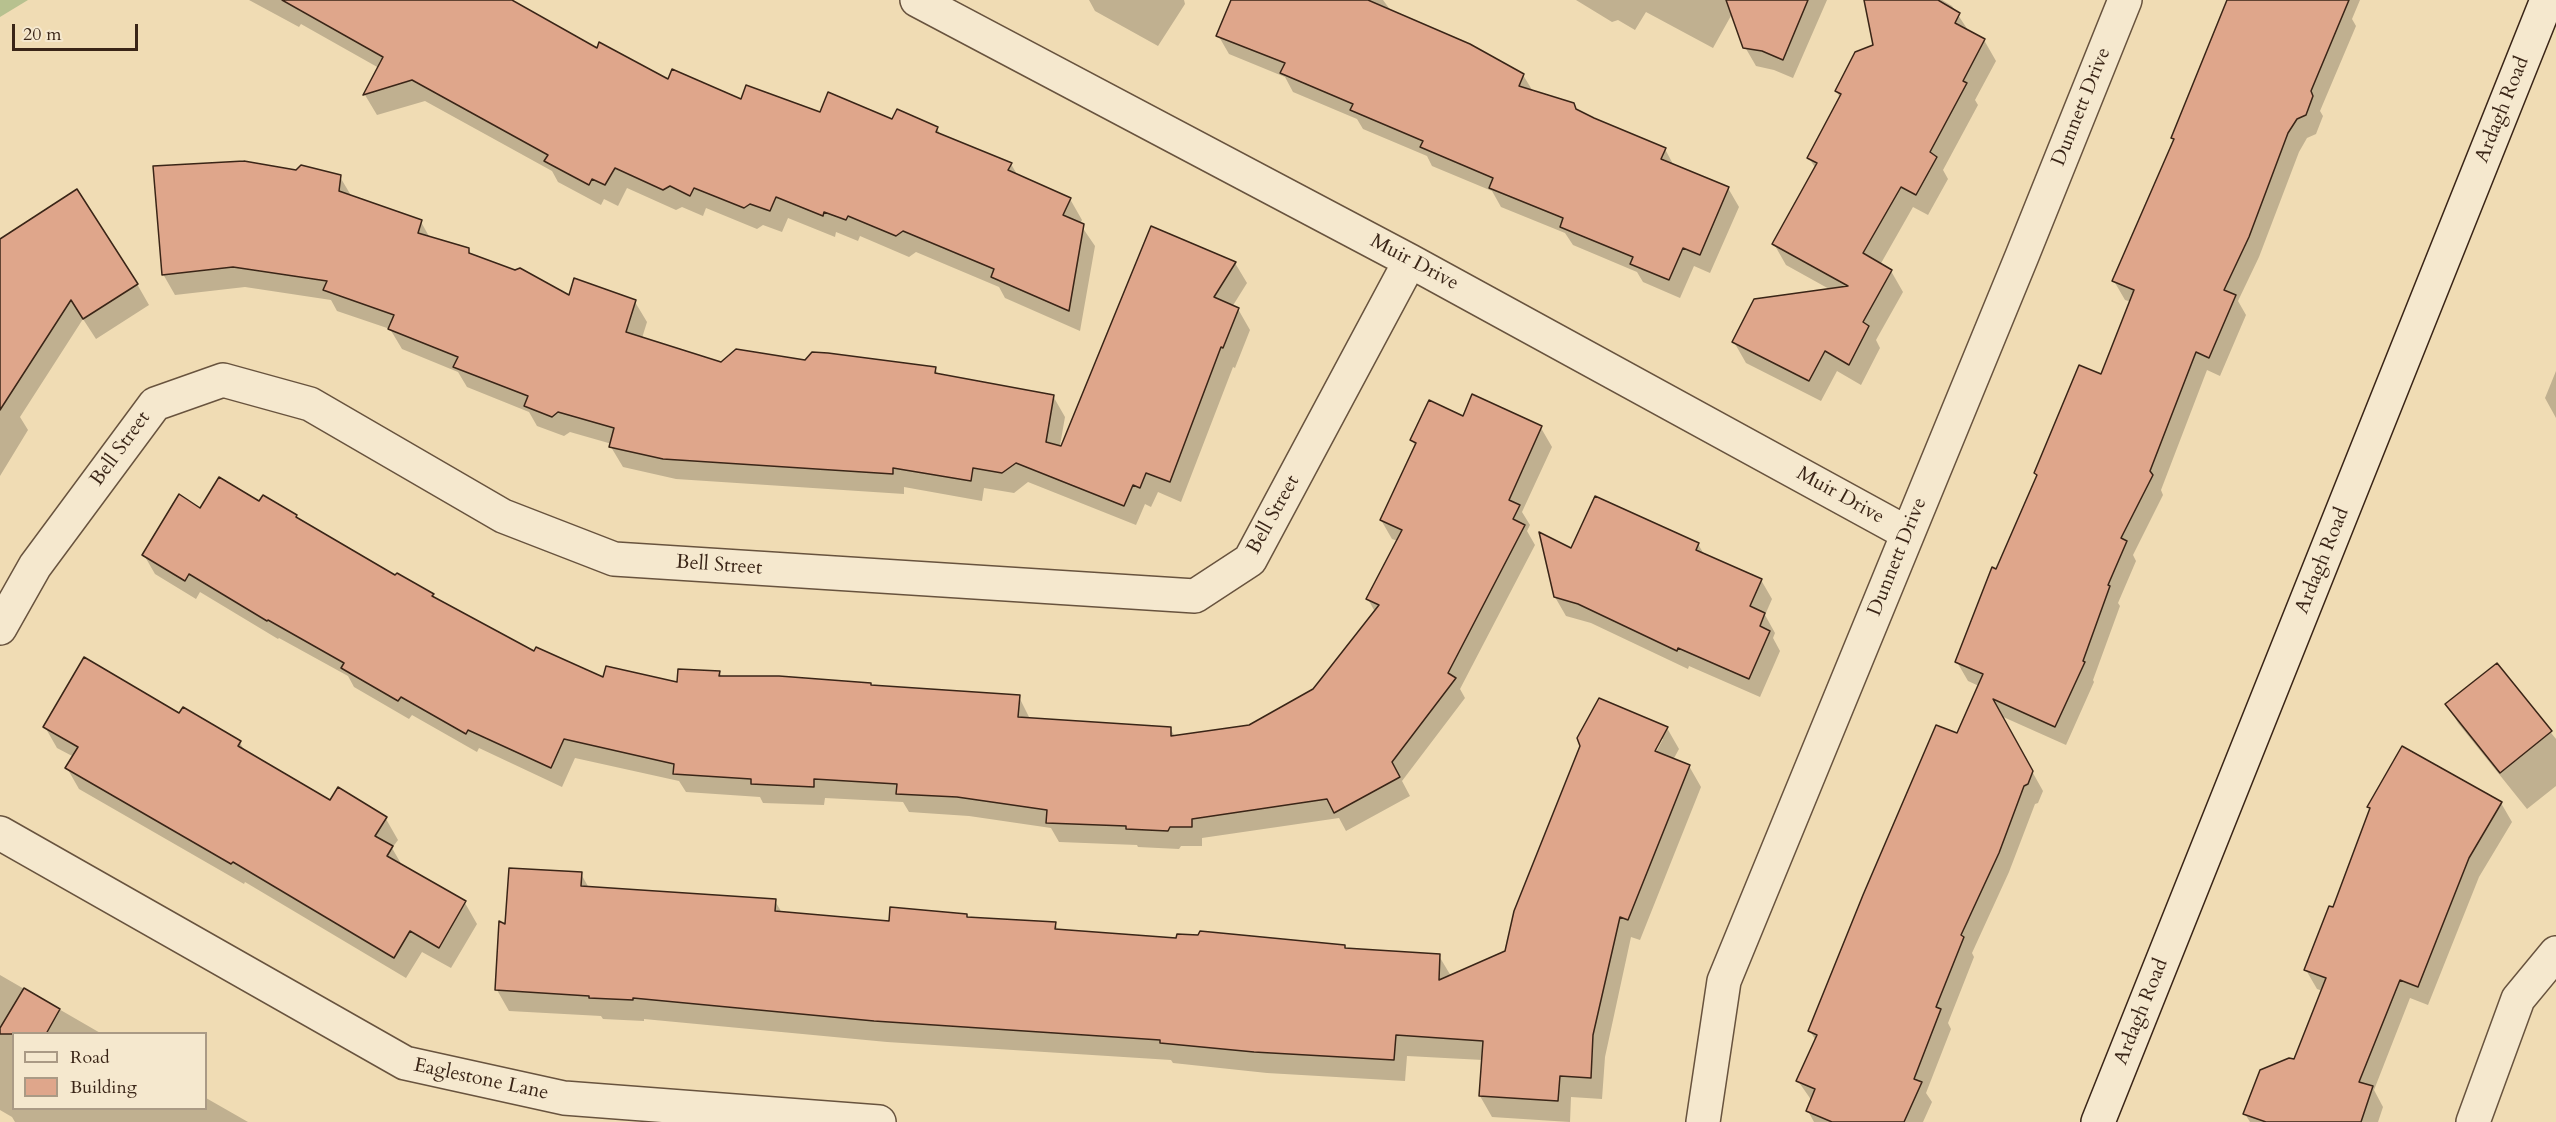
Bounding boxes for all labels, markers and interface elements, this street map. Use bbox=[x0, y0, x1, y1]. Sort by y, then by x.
scale bar bbox=[15, 12, 141, 50]
text: 20 m bbox=[23, 22, 62, 47]
street label: Dunnett Drive bbox=[2047, 44, 2117, 170]
street label: Ardagh Road bbox=[2471, 53, 2535, 167]
street label: Muir Drive bbox=[1366, 230, 1462, 296]
street label: Bell Street bbox=[86, 407, 156, 491]
street label: Muir Drive bbox=[1792, 462, 1888, 530]
street label: Bell Street bbox=[1243, 471, 1305, 559]
street label: Dunnett Drive bbox=[1863, 494, 1933, 620]
street label: Ardagh Road bbox=[2291, 504, 2355, 618]
street label: Bell Street bbox=[675, 551, 763, 581]
street label: Ardagh Road bbox=[2110, 955, 2174, 1069]
legend bbox=[12, 1032, 207, 1110]
text: Road bbox=[70, 1045, 110, 1070]
street label: Eaglestone Lane bbox=[411, 1054, 551, 1106]
text: Building bbox=[70, 1075, 137, 1100]

